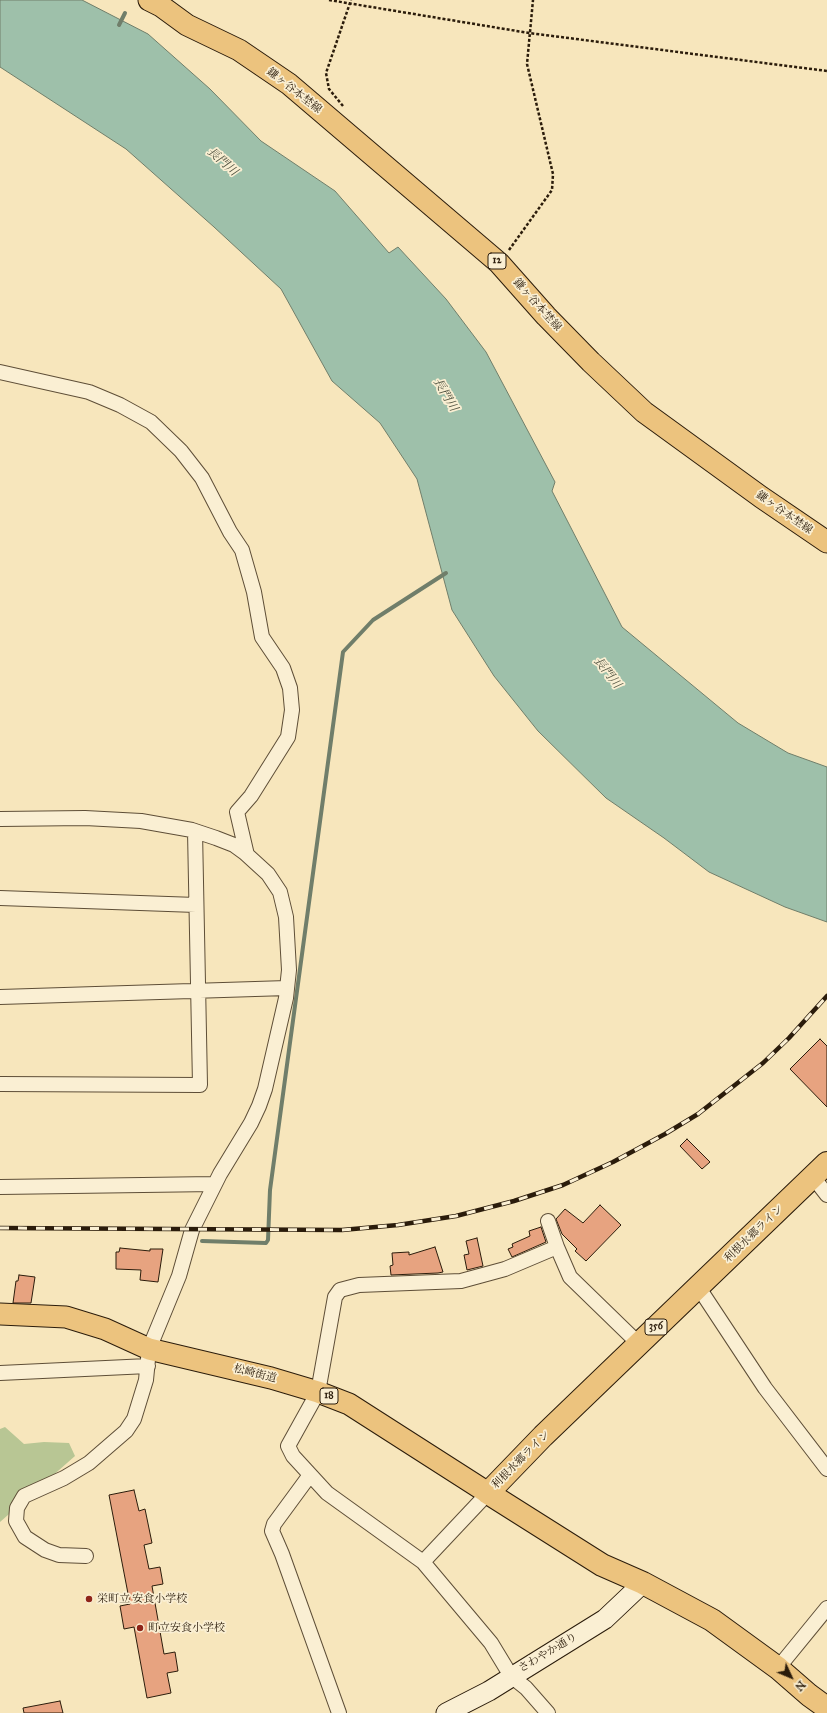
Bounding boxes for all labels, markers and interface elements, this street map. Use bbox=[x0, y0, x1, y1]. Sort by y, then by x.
street label: 鎌ヶ谷本埜線 bbox=[264, 65, 324, 117]
water label: 長門川 bbox=[204, 145, 240, 179]
road number: 12 bbox=[488, 253, 506, 269]
street label: 鎌ヶ谷本埜線 bbox=[510, 276, 564, 334]
water label: 長門川 bbox=[430, 376, 460, 414]
street label: 鎌ヶ谷本埜線 bbox=[753, 489, 815, 537]
water label: 長門川 bbox=[590, 654, 624, 692]
street label: 利根水郷ライン bbox=[722, 1203, 786, 1265]
road number: 356 bbox=[645, 1319, 667, 1335]
street label: 松崎街道 bbox=[232, 1362, 278, 1386]
road number: 18 bbox=[320, 1388, 338, 1404]
street label: 利根水郷ライン bbox=[489, 1428, 553, 1492]
place label: 栄町立 安食小学校 bbox=[97, 1592, 187, 1606]
marker: 栄町立 安食小学校 bbox=[84, 1594, 94, 1604]
place label: 町立安食小学校 bbox=[148, 1621, 225, 1635]
marker: 町立安食小学校 bbox=[135, 1623, 145, 1633]
street label: さわやか通り bbox=[516, 1630, 580, 1676]
north arrow bbox=[771, 1657, 811, 1697]
text: N bbox=[792, 1678, 808, 1694]

